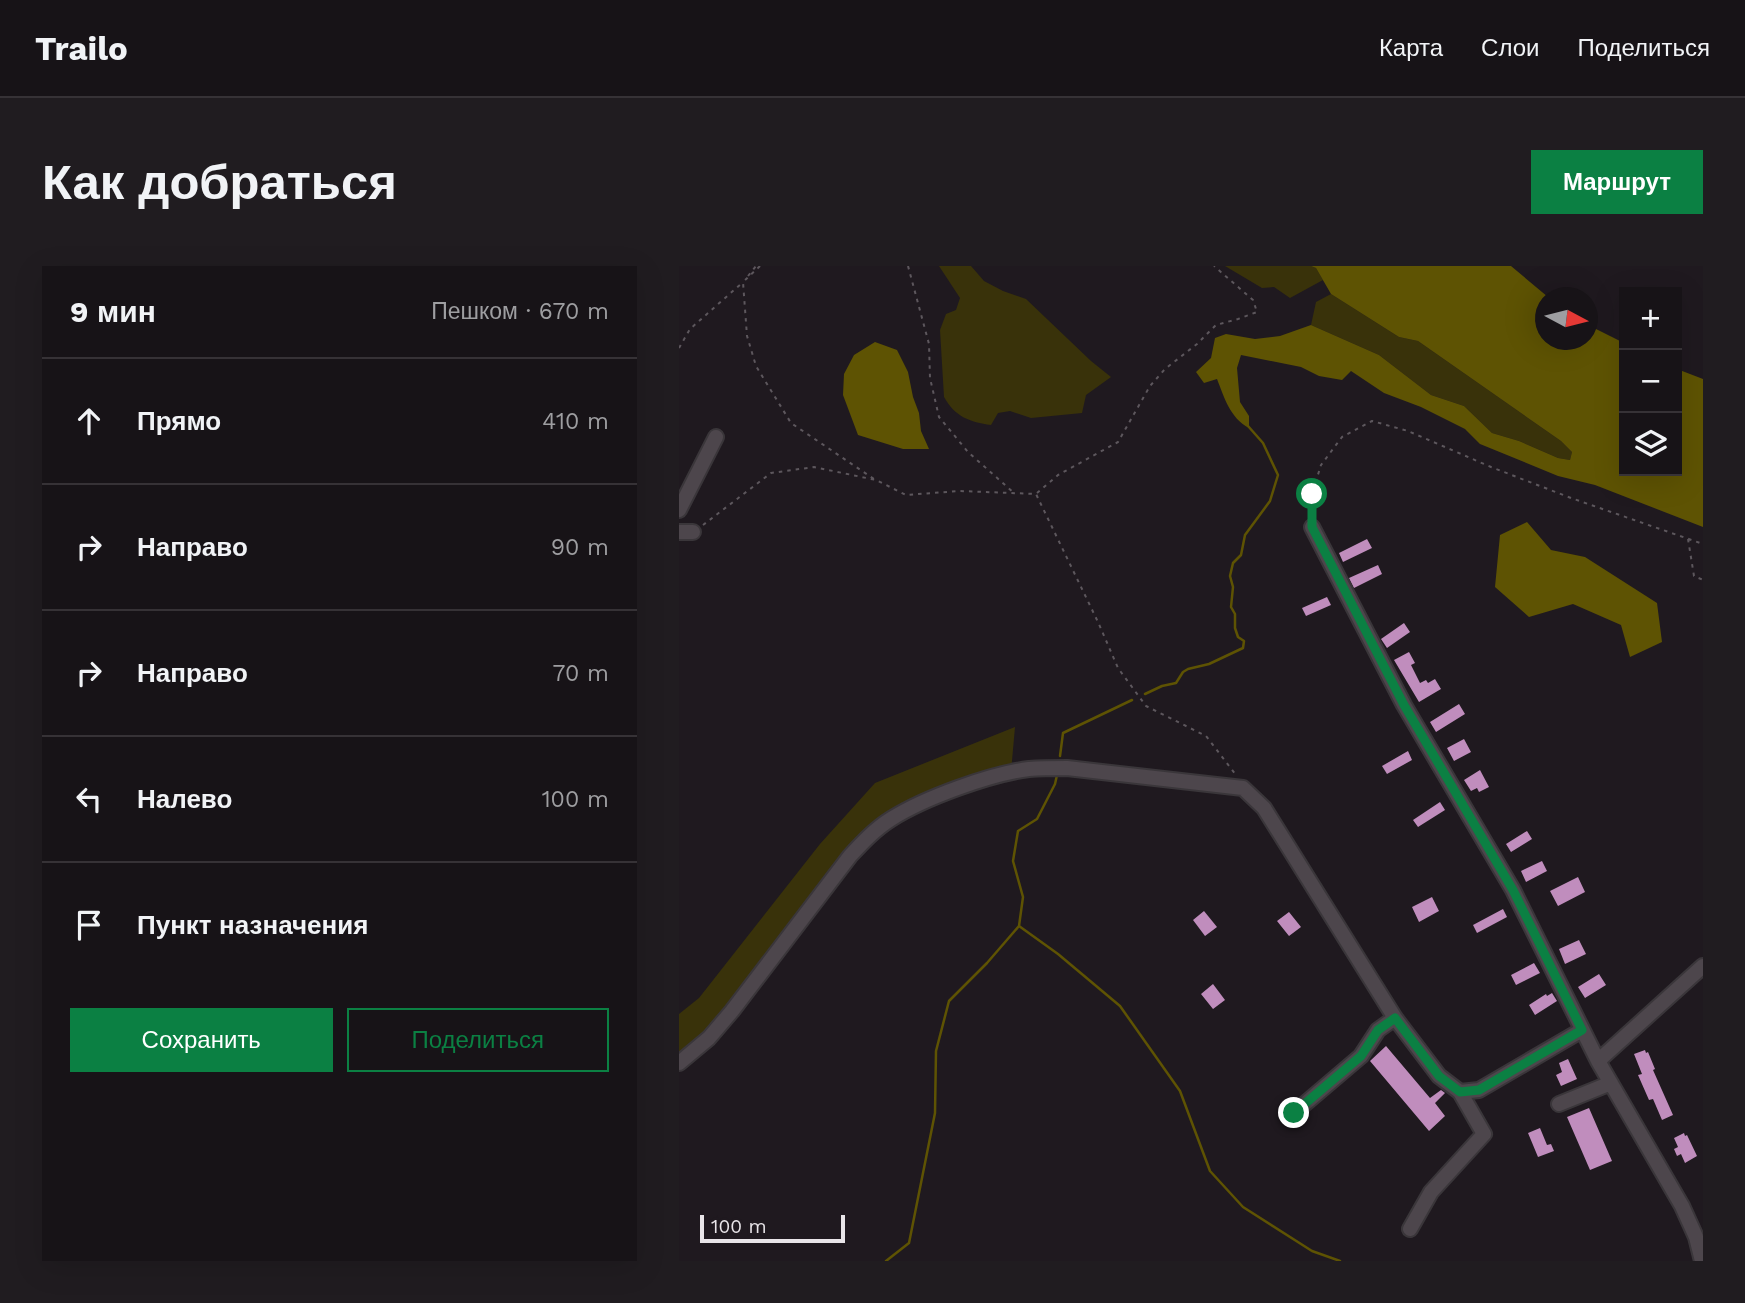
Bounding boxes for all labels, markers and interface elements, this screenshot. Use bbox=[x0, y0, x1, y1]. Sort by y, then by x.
text: Trailo bbox=[35, 29, 128, 68]
text: Карта bbox=[1379, 34, 1443, 62]
text: Слои bbox=[1481, 34, 1539, 62]
text: Поделиться bbox=[1577, 34, 1710, 62]
button: Маршрут bbox=[1531, 150, 1703, 214]
text: Как добраться bbox=[42, 153, 397, 211]
north arrow bbox=[1535, 287, 1598, 350]
map controls bbox=[1619, 287, 1682, 476]
button: + bbox=[1619, 287, 1682, 350]
text: 9 мин bbox=[70, 294, 156, 329]
text: Пешком · 670 m bbox=[431, 298, 609, 325]
button: − bbox=[1619, 350, 1682, 413]
icon: ahead bbox=[70, 402, 108, 440]
text: Прямо bbox=[137, 406, 221, 436]
text: 410 m bbox=[542, 408, 609, 435]
button: layers bbox=[1619, 413, 1682, 476]
route start bbox=[1296, 478, 1327, 509]
icon: right bbox=[70, 528, 108, 566]
text: Направо bbox=[137, 532, 248, 562]
text: 90 m bbox=[551, 534, 609, 561]
icon: right bbox=[70, 654, 108, 692]
text: Направо bbox=[137, 658, 248, 688]
text: 70 m bbox=[552, 660, 609, 687]
icon: left bbox=[70, 780, 108, 818]
text: Налево bbox=[137, 784, 232, 814]
text: 100 m bbox=[542, 786, 609, 813]
icon: arrive bbox=[70, 906, 108, 944]
text: Пункт назначения bbox=[137, 910, 368, 940]
button: Сохранить bbox=[70, 1008, 333, 1072]
button: Поделиться bbox=[347, 1008, 609, 1072]
route end bbox=[1278, 1097, 1309, 1128]
scale bar bbox=[700, 1212, 845, 1244]
text: 100 m bbox=[711, 1215, 767, 1238]

